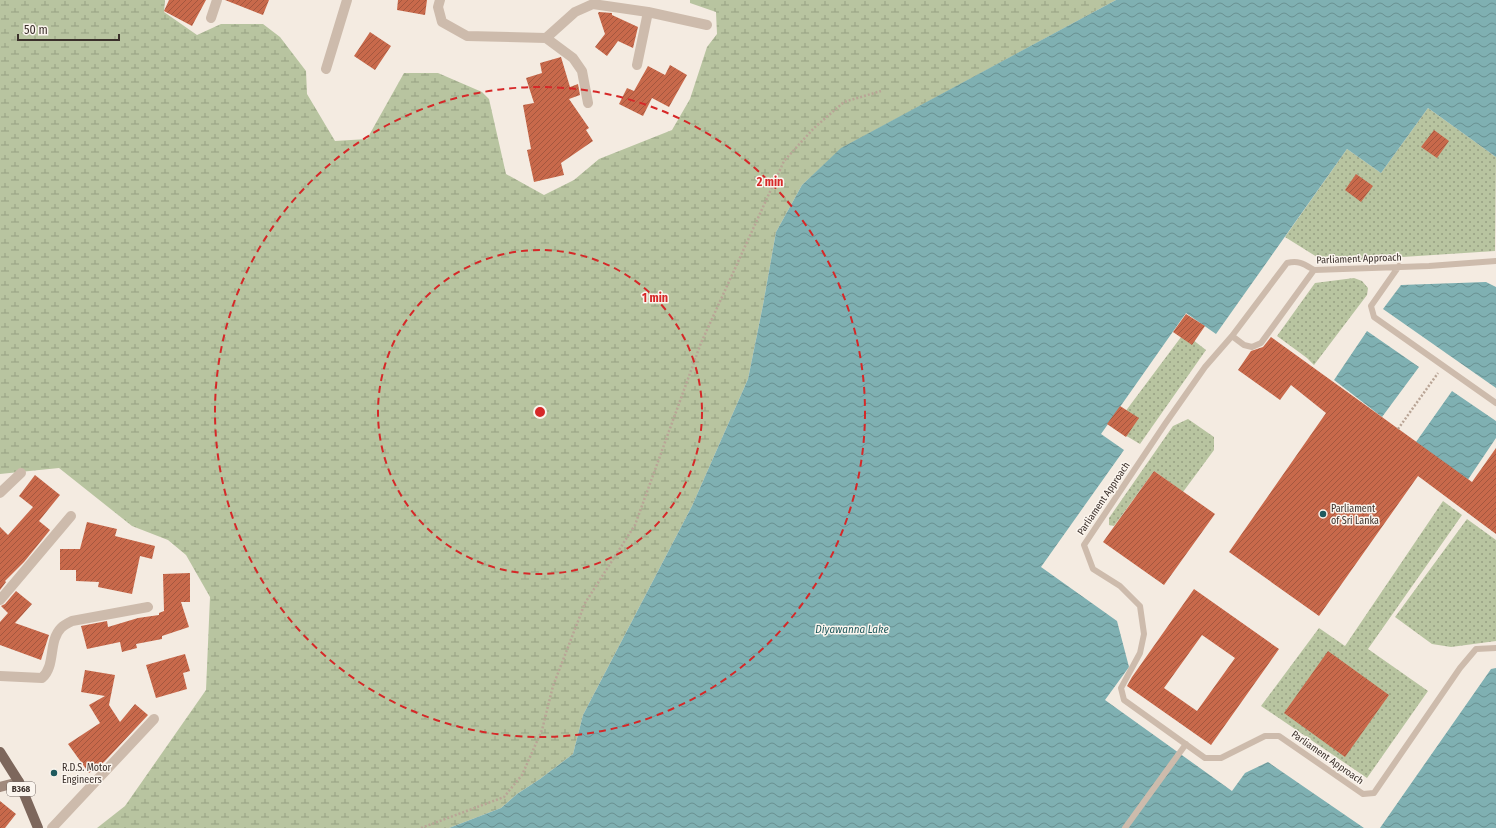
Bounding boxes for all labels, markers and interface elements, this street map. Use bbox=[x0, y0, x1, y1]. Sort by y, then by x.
scale bar bbox=[18, 16, 119, 42]
text: 50 m bbox=[24, 23, 48, 37]
text: 2 min bbox=[756, 175, 783, 189]
street label: Parliament Approach bbox=[1316, 252, 1402, 266]
text: 1 min bbox=[642, 291, 668, 305]
centre of rings bbox=[533, 405, 547, 419]
street label: Parliament Approach bbox=[1075, 460, 1133, 537]
place label: Parliament of Sri Lanka bbox=[1331, 503, 1379, 527]
marker: Parliament of Sri Lanka bbox=[1318, 509, 1328, 519]
water label: Diyawanna Lake bbox=[815, 623, 889, 636]
street label: Parliament Approach bbox=[1289, 728, 1366, 787]
place label: R.D.S. Motor Engineers bbox=[62, 762, 111, 786]
marker: R.D.S. Motor Engineers bbox=[49, 768, 59, 778]
road number: B368 bbox=[7, 782, 35, 796]

